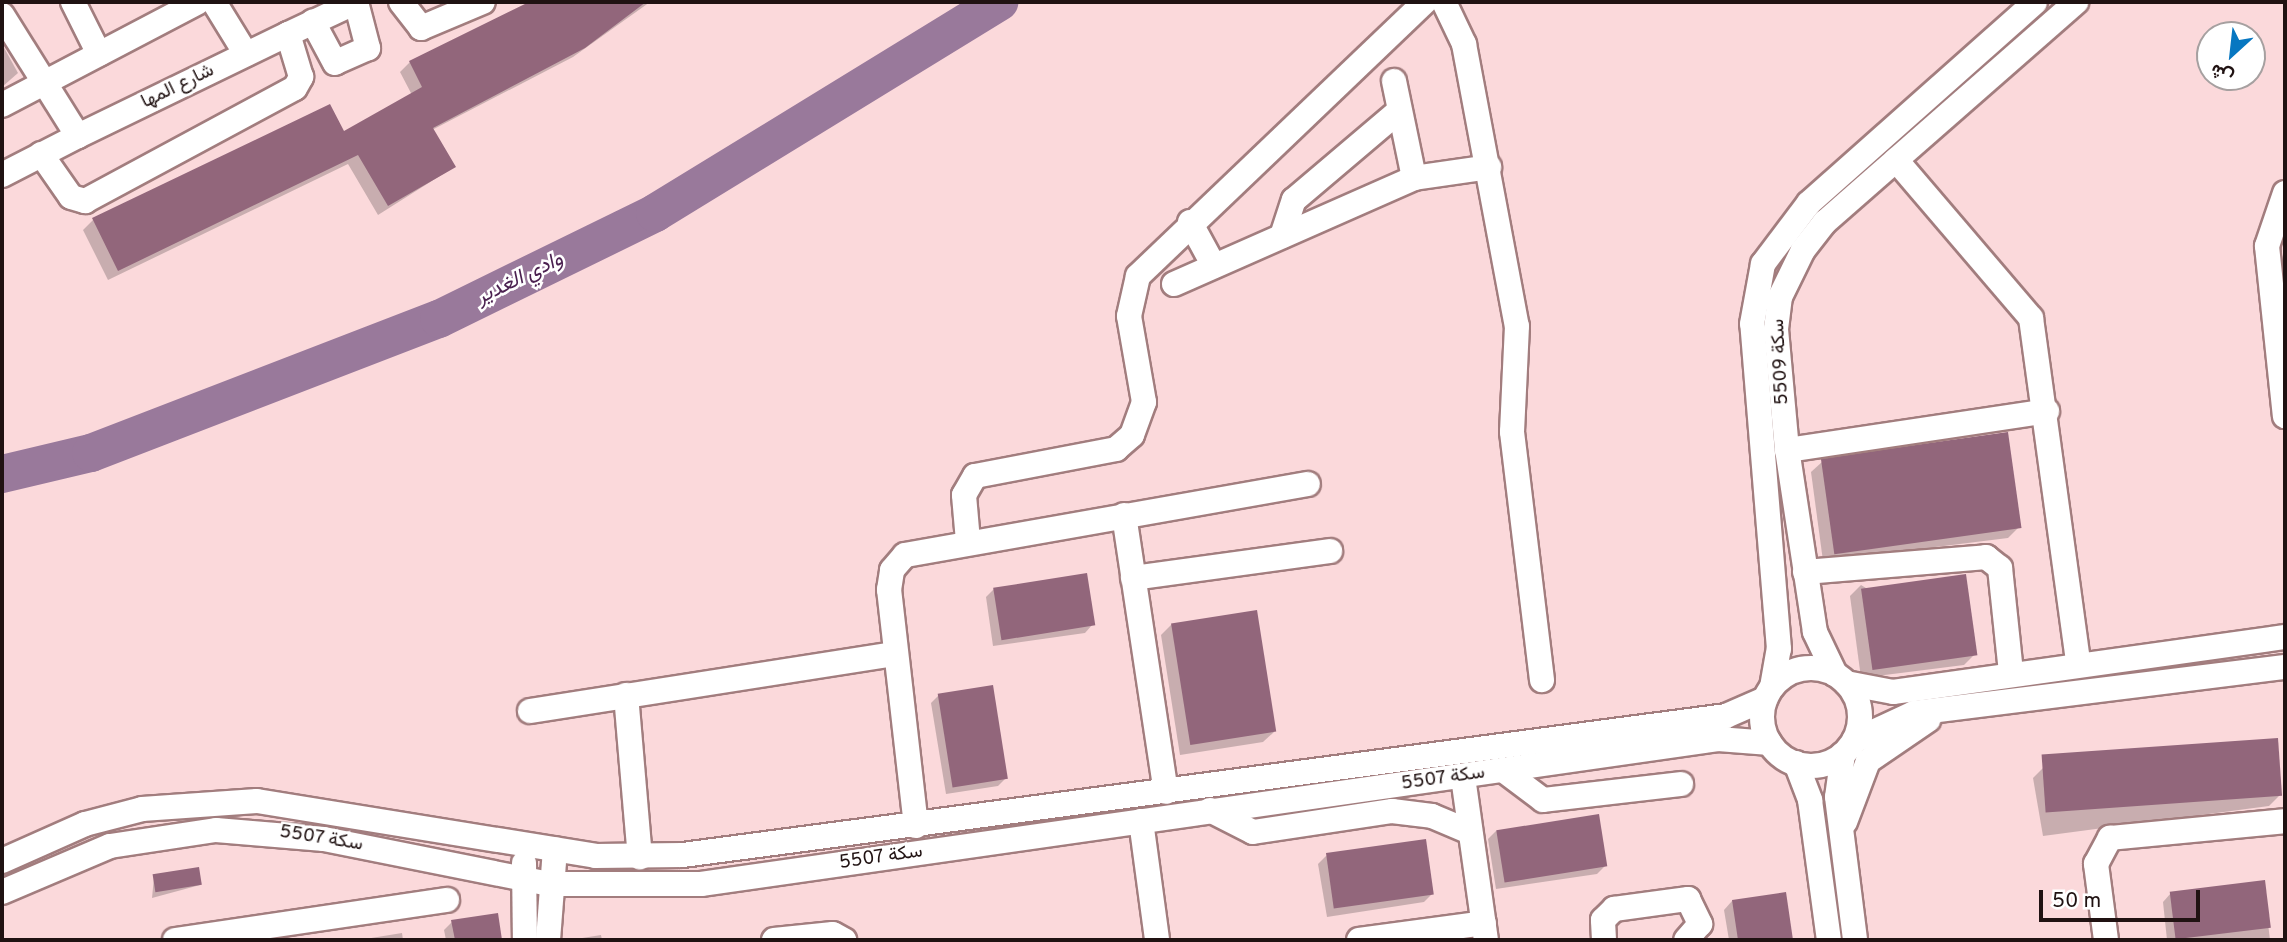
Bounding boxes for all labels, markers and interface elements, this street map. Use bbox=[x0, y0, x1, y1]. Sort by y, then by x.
north arrow bbox=[2196, 21, 2266, 91]
text: ش bbox=[2207, 57, 2238, 89]
street label: شارع المها bbox=[138, 60, 218, 114]
water label: وادي الغدير bbox=[473, 247, 567, 311]
street label: سكة 5509 bbox=[1767, 318, 1795, 406]
street label: سكة 5507 bbox=[1400, 762, 1486, 796]
street label: سكة 5507 bbox=[278, 821, 364, 857]
street label: سكة 5507 bbox=[838, 841, 924, 875]
scale bar bbox=[2042, 876, 2203, 920]
text: 50 m bbox=[2052, 888, 2101, 915]

